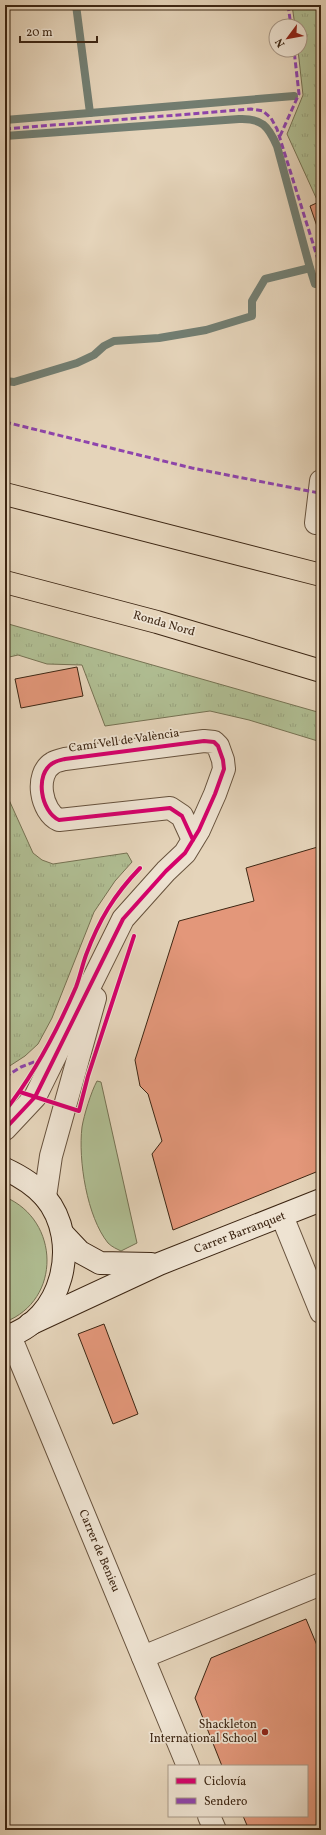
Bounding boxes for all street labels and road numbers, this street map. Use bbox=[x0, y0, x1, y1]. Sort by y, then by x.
street label: Ronda Nord bbox=[131, 608, 197, 641]
street label: Camí Vell de València bbox=[68, 725, 180, 757]
street label: Carrer Barranquet bbox=[192, 1208, 288, 1258]
street label: Carrer de Benieu bbox=[74, 1507, 124, 1595]

